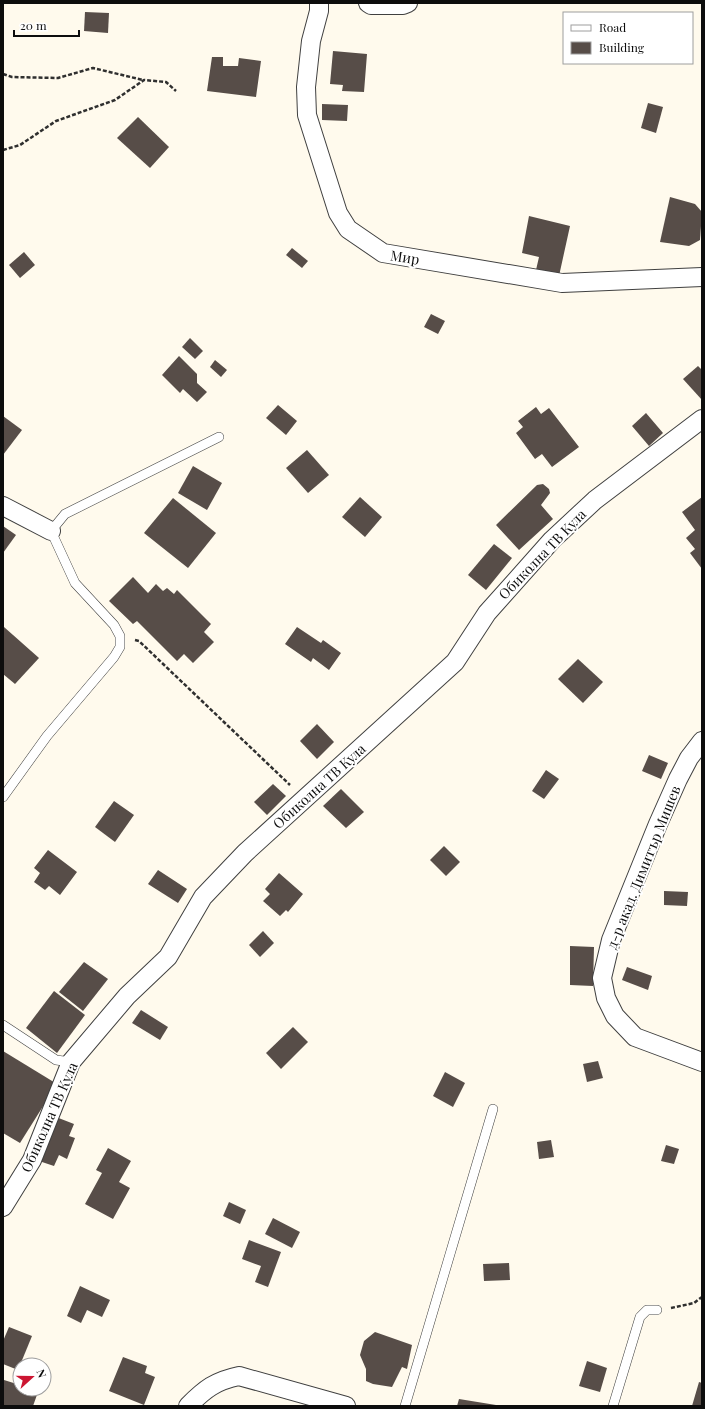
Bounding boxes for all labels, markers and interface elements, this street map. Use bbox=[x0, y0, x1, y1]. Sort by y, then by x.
scale bar bbox=[14, 12, 79, 38]
legend bbox=[563, 12, 693, 64]
text: 20 m bbox=[20, 17, 47, 33]
text: Road bbox=[599, 19, 626, 35]
text: Building bbox=[599, 39, 645, 55]
street label: Мир bbox=[389, 245, 421, 269]
street label: Обиколна ТВ Кула bbox=[494, 505, 590, 603]
street label: Обиколна ТВ Кула bbox=[269, 739, 369, 833]
street label: д-р акад. Димитър Мишев bbox=[602, 782, 685, 951]
street label: Обиколна ТВ Кула bbox=[16, 1059, 82, 1175]
north arrow bbox=[12, 1357, 52, 1397]
text: N bbox=[33, 1367, 50, 1380]

